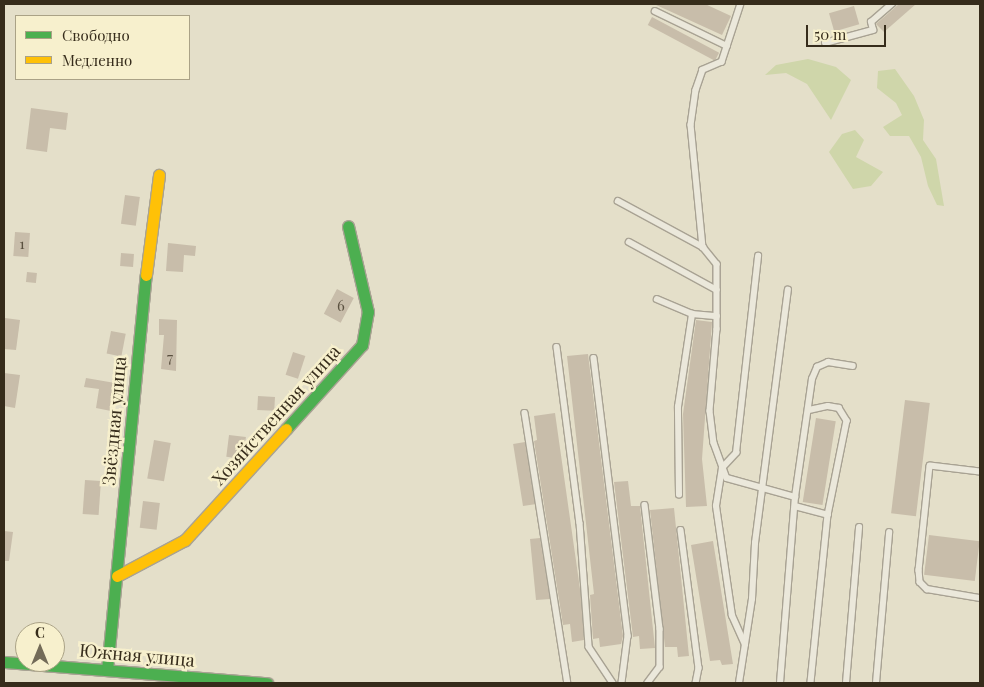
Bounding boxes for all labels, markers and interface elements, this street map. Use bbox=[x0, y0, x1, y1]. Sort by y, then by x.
legend bbox=[15, 15, 190, 80]
scale bar bbox=[809, 15, 889, 47]
text: 50 m bbox=[814, 24, 846, 44]
text: Свободно bbox=[62, 25, 130, 45]
text: Медленно bbox=[62, 50, 132, 70]
house number: 1 bbox=[19, 235, 25, 253]
house number: 6 bbox=[337, 297, 345, 315]
street label: Хозяйственная улица bbox=[207, 340, 345, 490]
house number: 7 bbox=[167, 349, 173, 367]
street label: Звёздная улица bbox=[98, 356, 130, 486]
north arrow bbox=[15, 622, 65, 672]
text: С bbox=[35, 623, 45, 642]
street label: Южная улица bbox=[78, 639, 196, 671]

